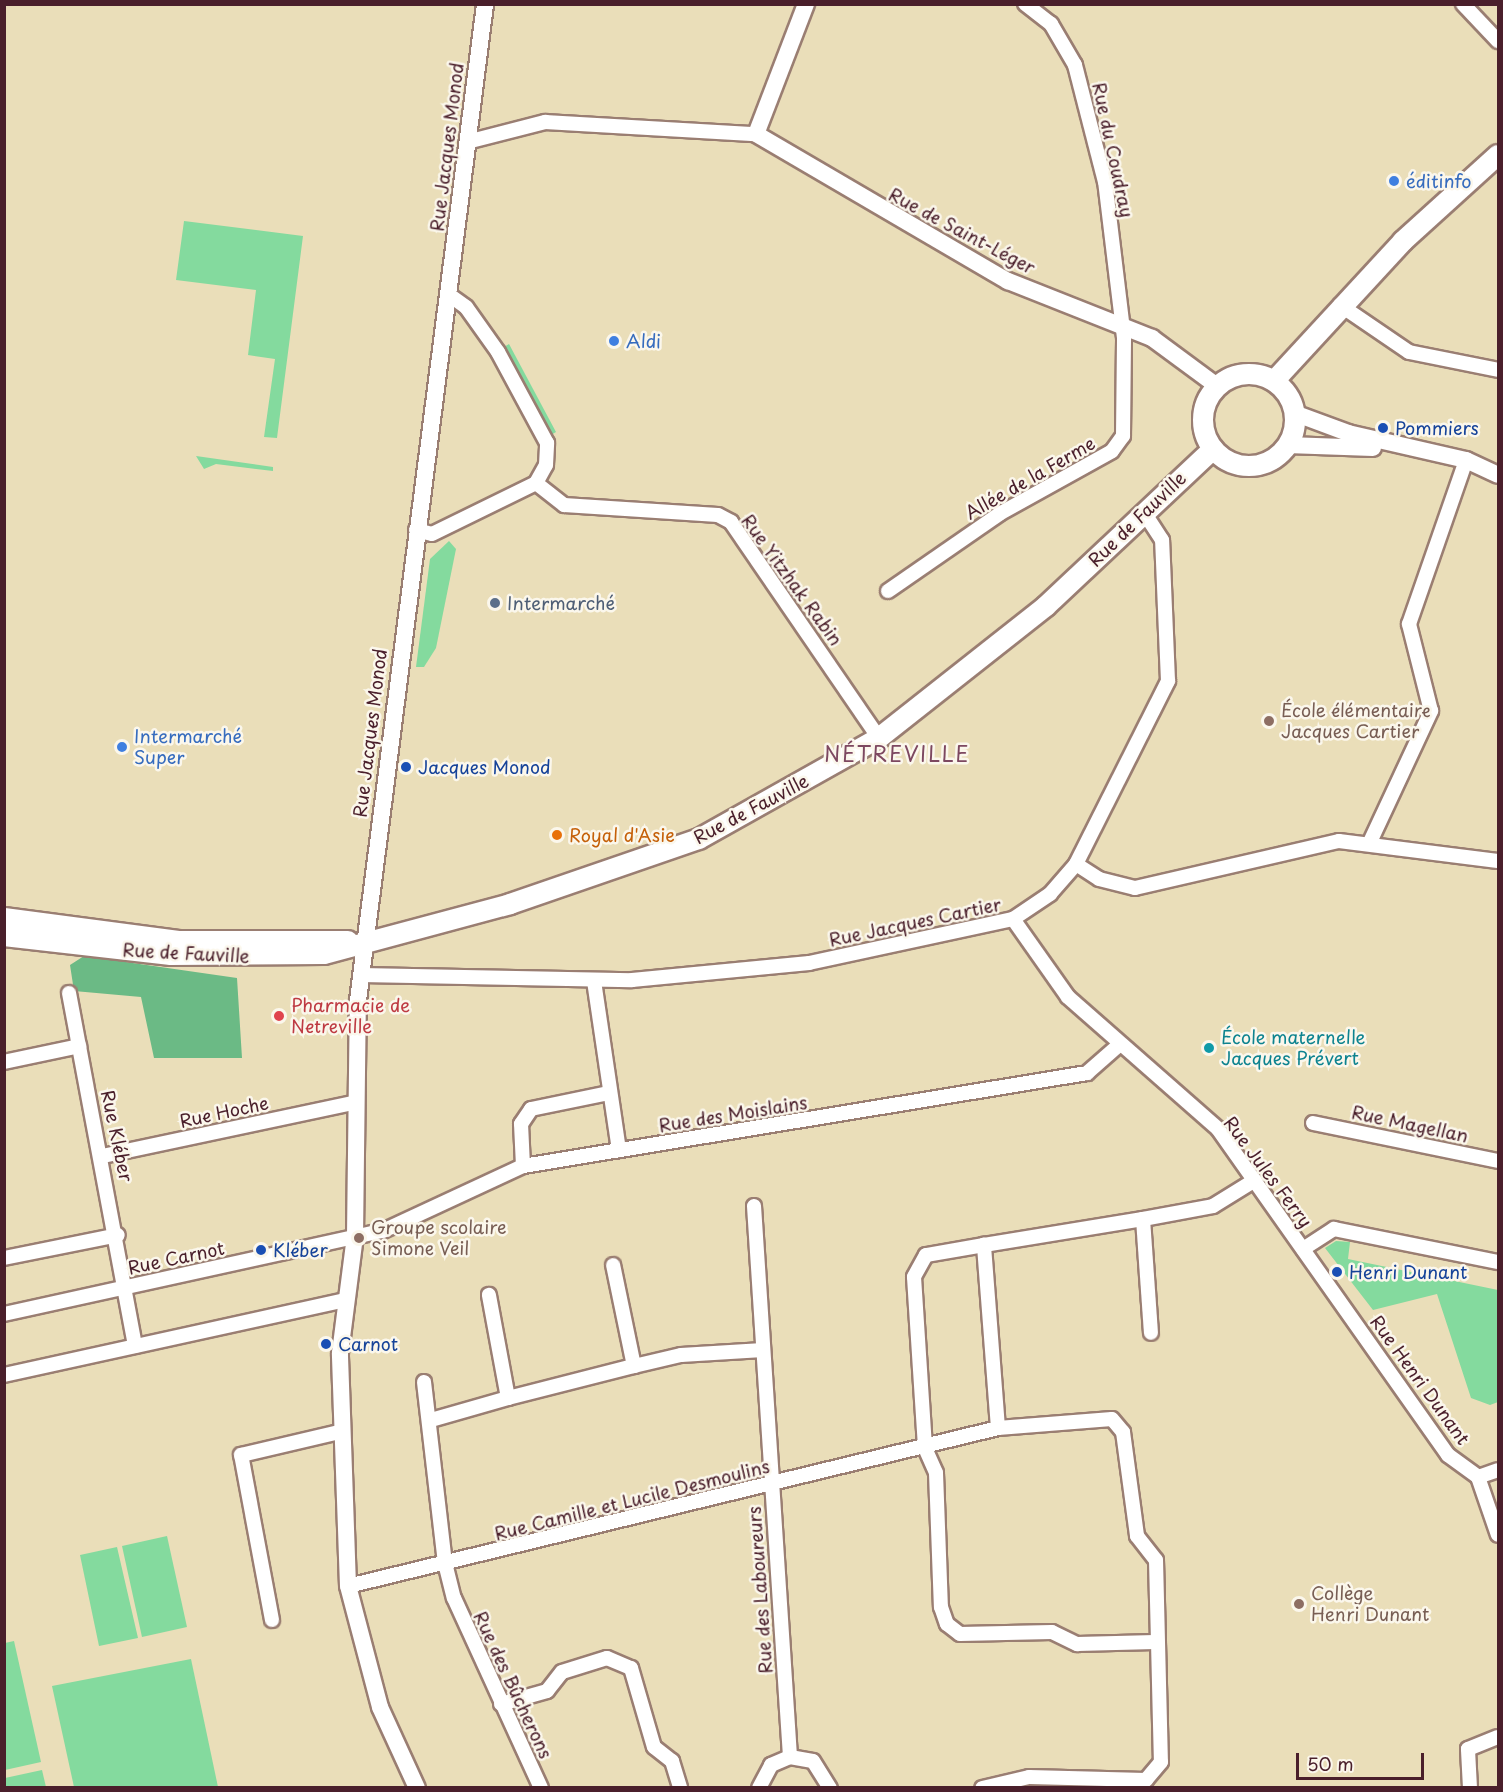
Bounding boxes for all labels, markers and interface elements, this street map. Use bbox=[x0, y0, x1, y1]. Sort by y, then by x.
street label: Rue Jacques Monod bbox=[426, 60, 468, 234]
street label: Rue du Coudray bbox=[1088, 79, 1138, 221]
place label: éditinfo bbox=[1406, 170, 1471, 192]
marker: éditinfo bbox=[1387, 174, 1401, 188]
street label: Rue de Saint-Léger bbox=[884, 183, 1040, 279]
place label: Aldi bbox=[626, 330, 661, 352]
marker: Aldi bbox=[607, 334, 621, 348]
place label: Pommiers bbox=[1395, 417, 1479, 439]
marker: Pommiers bbox=[1376, 421, 1390, 435]
street label: Allée de la Ferme bbox=[959, 431, 1101, 525]
street label: Rue de Fauville bbox=[1083, 466, 1191, 572]
street label: Rue Yitzhak Rabin bbox=[736, 509, 848, 651]
place label: Intermarché bbox=[507, 592, 615, 614]
marker: Intermarché bbox=[488, 596, 502, 610]
street label: Rue Jacques Monod bbox=[349, 646, 391, 820]
place label: École élémentaire Jacques Cartier bbox=[1281, 700, 1433, 742]
marker: École élémentaire Jacques Cartier bbox=[1262, 714, 1276, 728]
place label: Intermarché Super bbox=[134, 726, 242, 768]
marker: Intermarché Super bbox=[115, 740, 129, 754]
district label: NÉTREVILLE bbox=[825, 740, 969, 766]
place label: Jacques Monod bbox=[418, 756, 552, 778]
marker: Jacques Monod bbox=[399, 760, 413, 774]
street label: Rue de Fauville bbox=[688, 769, 814, 849]
place label: Royal d'Asie bbox=[569, 824, 675, 846]
marker: Royal d'Asie bbox=[550, 828, 564, 842]
street label: Rue Jacques Cartier bbox=[825, 893, 1005, 951]
street label: Rue de Fauville bbox=[120, 939, 252, 967]
place label: Pharmacie de Netreville bbox=[291, 995, 411, 1038]
marker: Pharmacie de Netreville bbox=[272, 1009, 286, 1023]
place label: École maternelle Jacques Prévert bbox=[1221, 1027, 1366, 1070]
marker: École maternelle Jacques Prévert bbox=[1202, 1041, 1216, 1055]
street label: Rue Kléber bbox=[97, 1088, 137, 1184]
street label: Rue des Moislains bbox=[656, 1091, 810, 1137]
street label: Rue Hoche bbox=[176, 1092, 272, 1132]
street label: Rue Magellan bbox=[1350, 1101, 1470, 1147]
street label: Rue Jules Ferry bbox=[1219, 1112, 1317, 1232]
place label: Groupe scolaire Simone Veil bbox=[371, 1217, 507, 1260]
marker: Groupe scolaire Simone Veil bbox=[352, 1231, 366, 1245]
street label: Rue Carnot bbox=[125, 1237, 227, 1279]
place label: Kléber bbox=[273, 1239, 328, 1261]
marker: Kléber bbox=[254, 1243, 268, 1257]
place label: Henri Dunant bbox=[1349, 1261, 1467, 1283]
marker: Henri Dunant bbox=[1330, 1265, 1344, 1279]
street label: Rue Henri Dunant bbox=[1365, 1310, 1475, 1450]
place label: Carnot bbox=[338, 1333, 398, 1355]
marker: Carnot bbox=[319, 1337, 333, 1351]
street label: Rue Camille et Lucile Desmoulins bbox=[490, 1455, 774, 1545]
street label: Rue des Laboureurs bbox=[743, 1505, 777, 1675]
place label: Collège Henri Dunant bbox=[1311, 1583, 1429, 1626]
marker: Collège Henri Dunant bbox=[1292, 1597, 1306, 1611]
street label: Rue des Bûcherons bbox=[469, 1607, 557, 1763]
scale bar bbox=[1299, 1741, 1426, 1779]
text: 50 m bbox=[1307, 1750, 1354, 1777]

